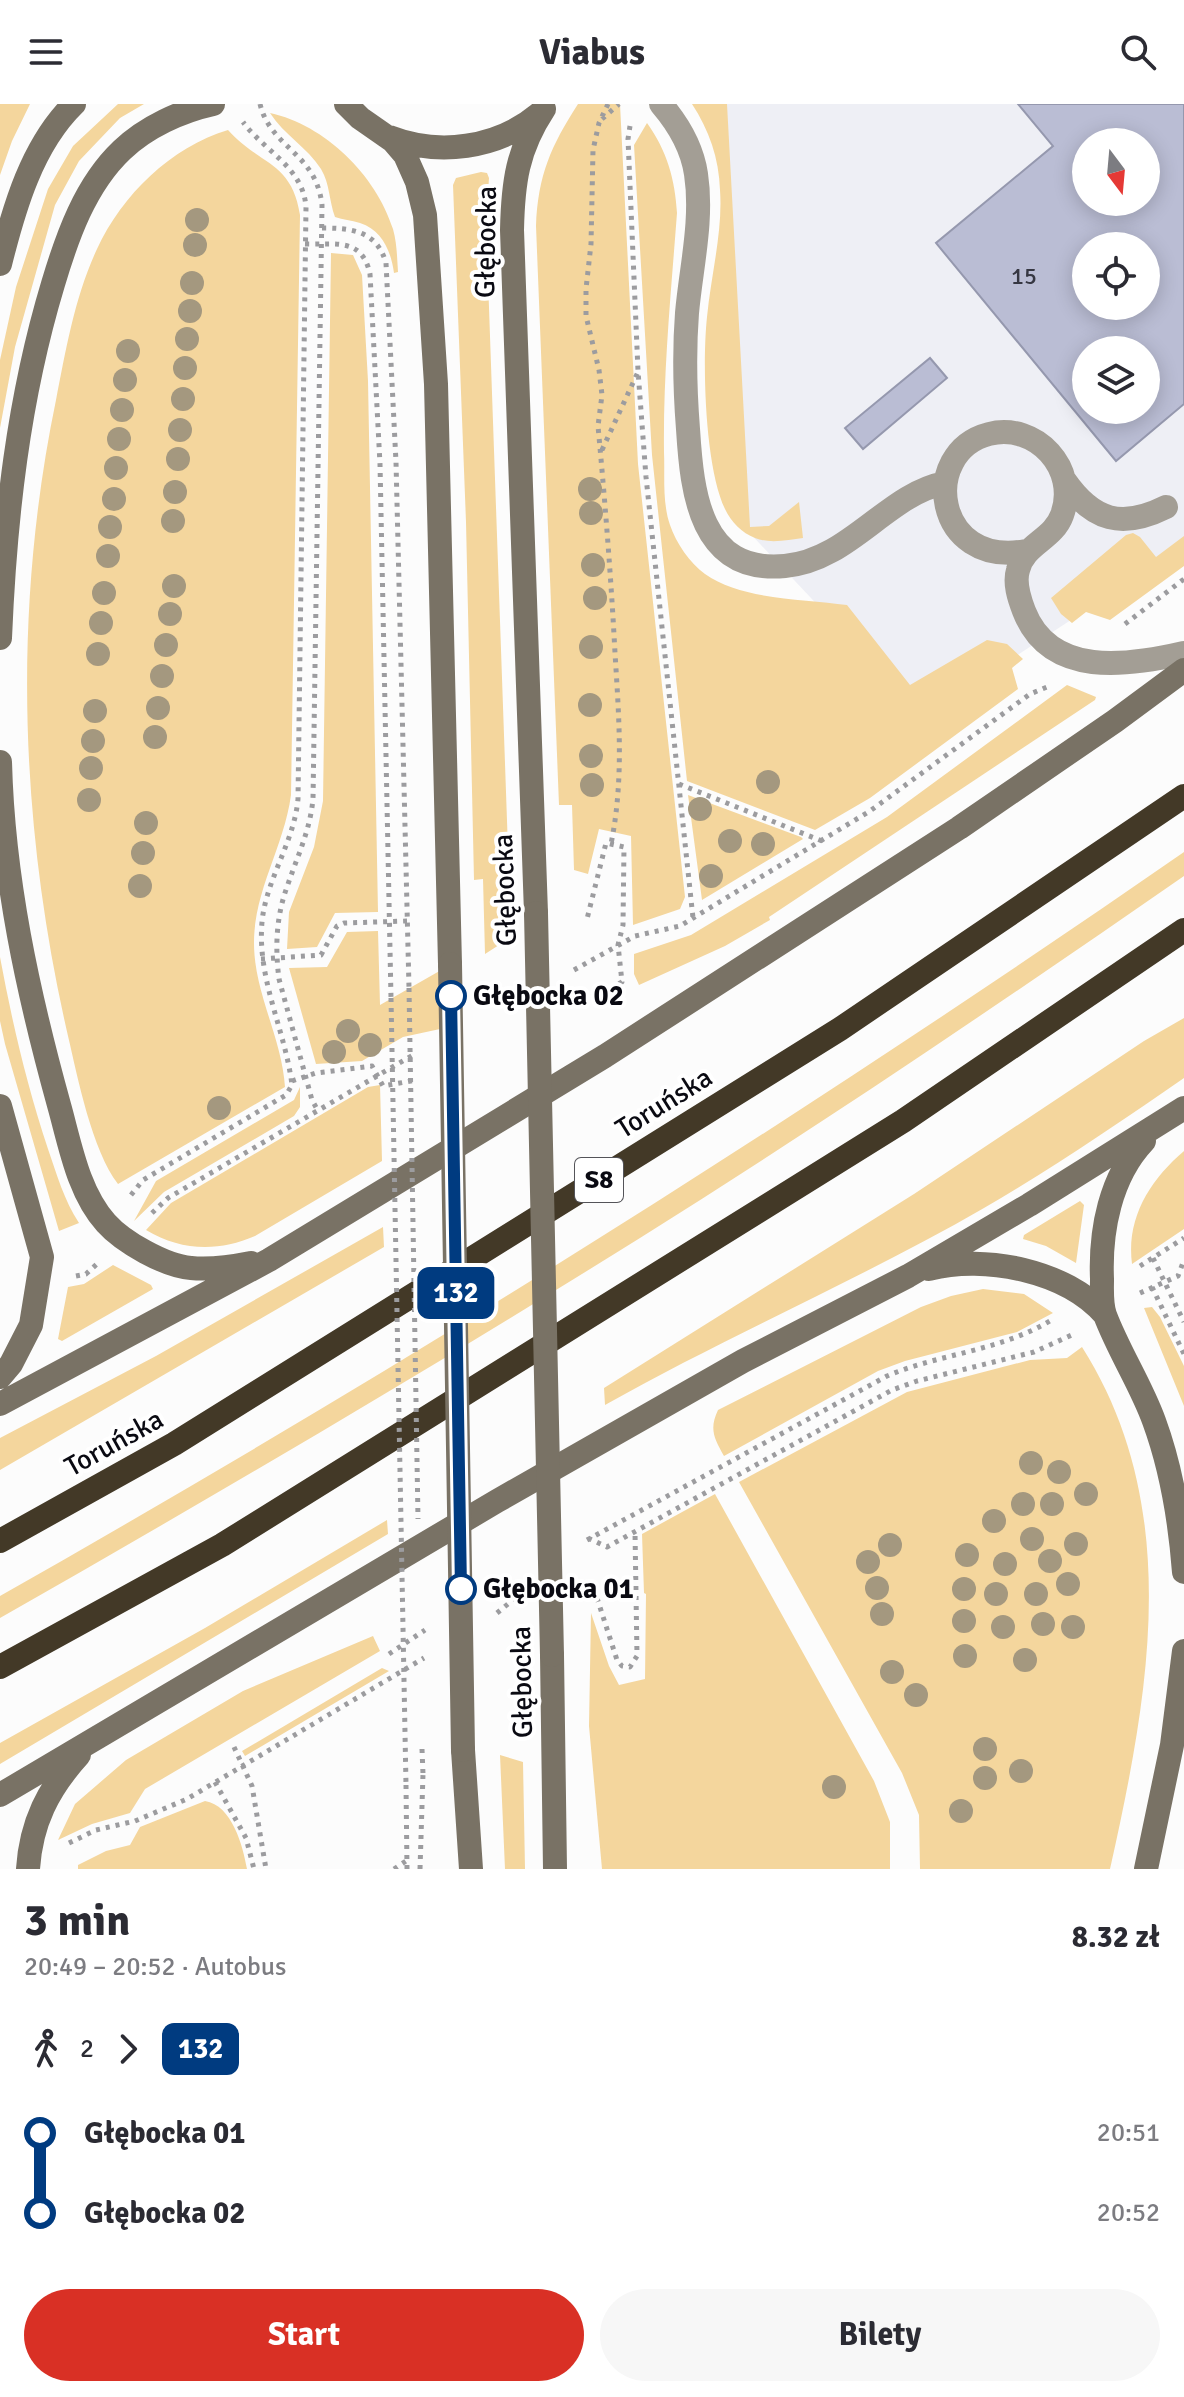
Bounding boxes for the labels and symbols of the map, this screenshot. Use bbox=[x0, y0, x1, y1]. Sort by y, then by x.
north arrow bbox=[1072, 128, 1160, 216]
street label: Głębocka bbox=[468, 186, 504, 298]
house number: 15 bbox=[1011, 261, 1037, 291]
street label: Głębocka bbox=[486, 833, 524, 947]
place label: Głębocka 02 bbox=[473, 979, 624, 1013]
marker: Głębocka 02 bbox=[436, 981, 466, 1011]
street label: Toruńska bbox=[609, 1060, 719, 1146]
road number: S8 bbox=[575, 1158, 623, 1202]
line badge: 132 bbox=[410, 1267, 502, 1319]
street label: Toruńska bbox=[59, 1402, 169, 1484]
place label: Głębocka 01 bbox=[483, 1572, 634, 1606]
marker: Głębocka 01 bbox=[446, 1574, 476, 1604]
street label: Głębocka bbox=[504, 1626, 540, 1738]

